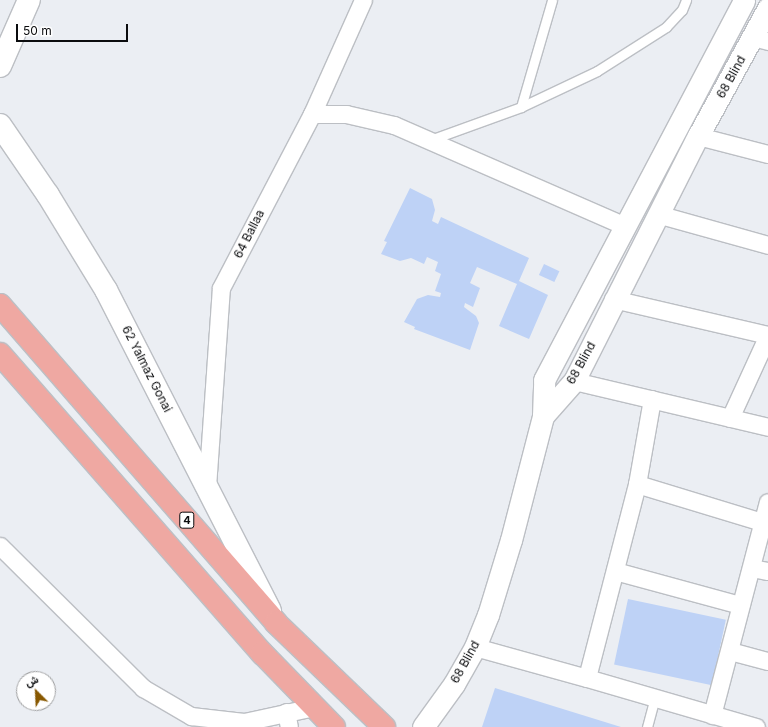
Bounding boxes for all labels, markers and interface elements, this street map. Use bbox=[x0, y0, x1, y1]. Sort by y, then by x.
scale bar bbox=[18, 16, 130, 42]
text: 50 m bbox=[23, 23, 52, 38]
street label: 68 Blind bbox=[713, 53, 749, 101]
street label: 64 Ballaa bbox=[231, 207, 267, 261]
street label: 62 Yalmaz Gonai bbox=[119, 323, 175, 415]
street label: 68 Blind bbox=[563, 339, 599, 387]
road number: 4 bbox=[179, 511, 195, 529]
street label: 68 Blind bbox=[447, 638, 483, 686]
north arrow bbox=[16, 671, 56, 711]
text: ش bbox=[23, 672, 40, 690]

